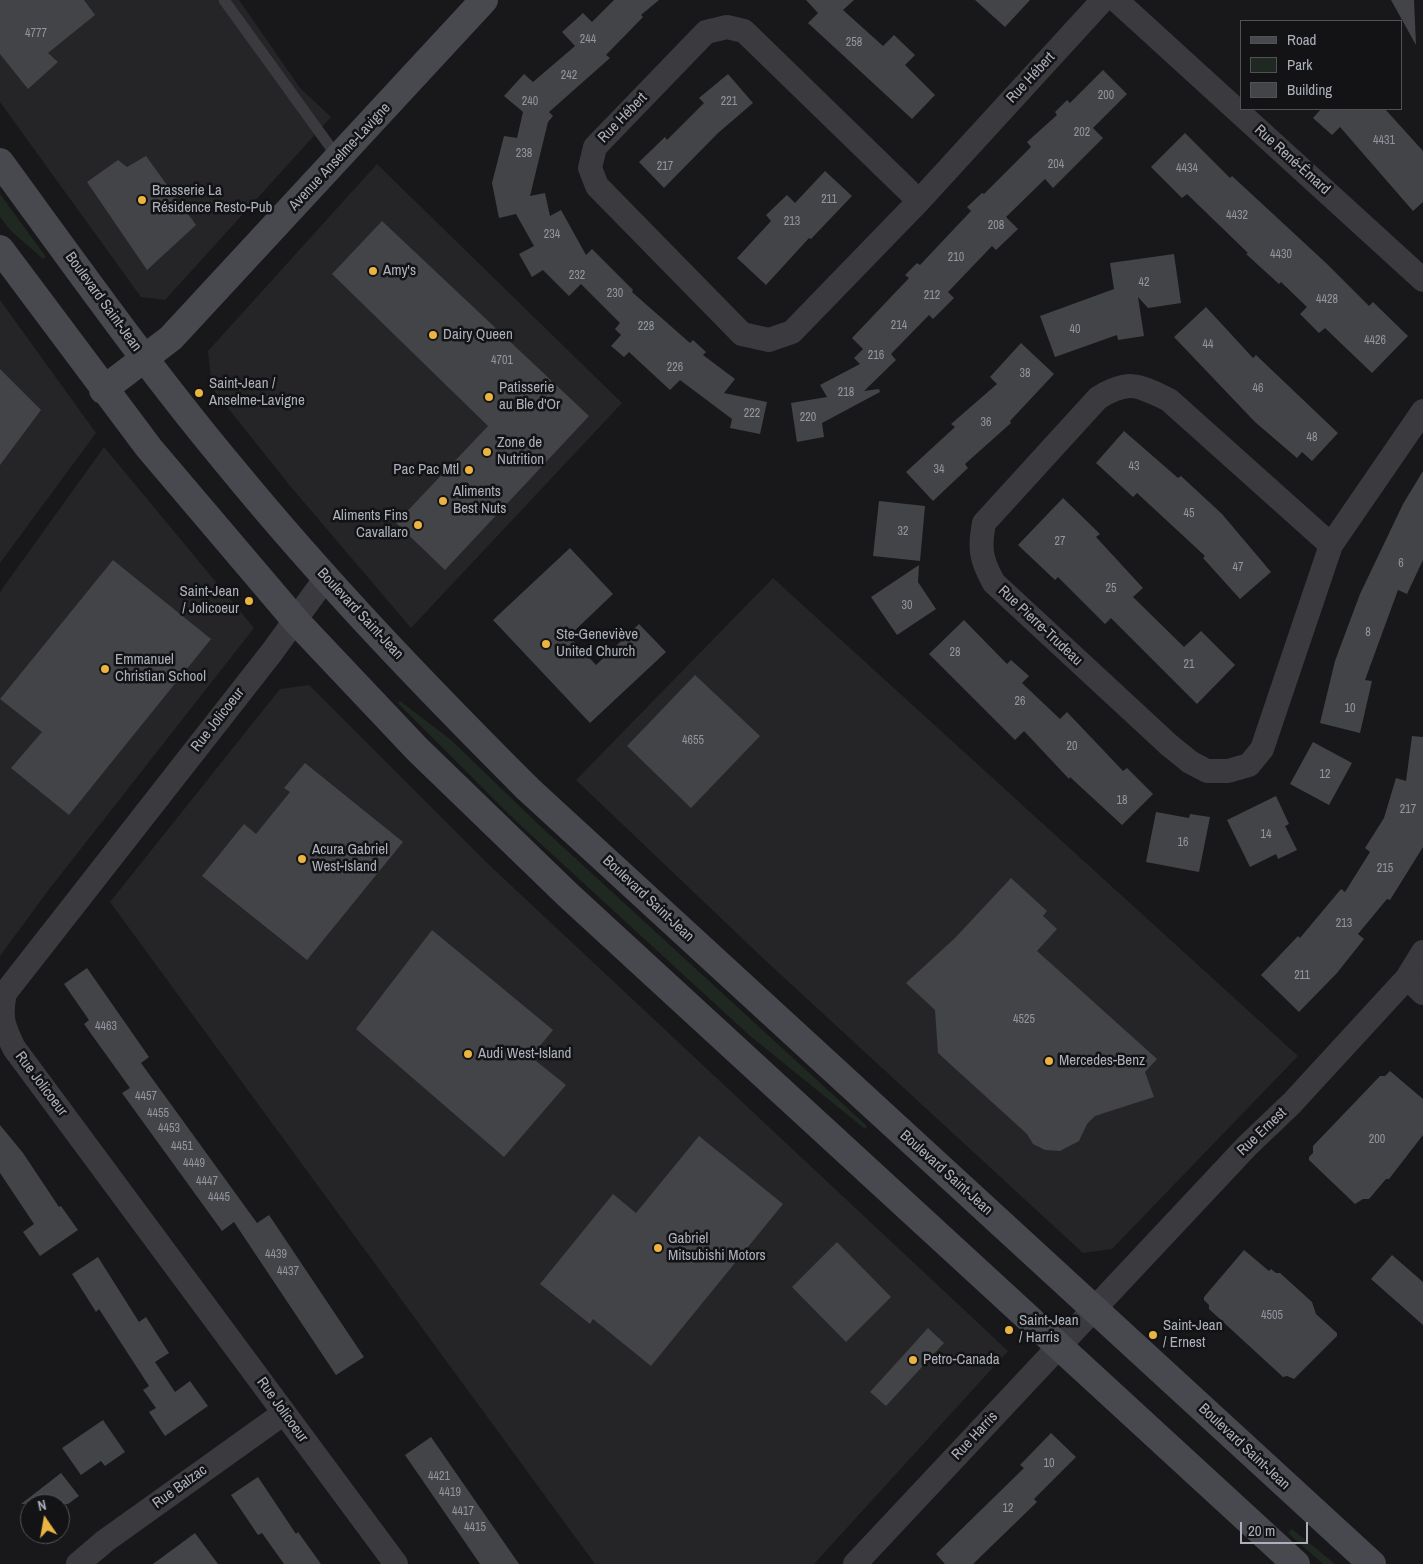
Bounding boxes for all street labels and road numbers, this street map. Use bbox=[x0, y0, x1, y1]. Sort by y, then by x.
street label: Rue Hébert bbox=[1003, 49, 1059, 107]
street label: Rue Hébert bbox=[595, 89, 651, 147]
street label: Avenue Anselme-Lavigne bbox=[285, 99, 395, 215]
street label: Rue René-Émard bbox=[1250, 121, 1334, 199]
street label: Boulevard Saint-Jean bbox=[61, 249, 145, 355]
street label: Boulevard Saint-Jean bbox=[313, 565, 407, 663]
street label: Rue Pierre-Trudeau bbox=[994, 582, 1086, 670]
street label: Rue Jolicoeur bbox=[188, 685, 248, 755]
street label: Boulevard Saint-Jean bbox=[599, 852, 697, 946]
street label: Rue Jolicoeur bbox=[11, 1048, 71, 1120]
street label: Rue Ernest bbox=[1234, 1104, 1290, 1160]
street label: Boulevard Saint-Jean bbox=[896, 1127, 996, 1219]
street label: Rue Jolicoeur bbox=[252, 1374, 312, 1446]
street label: Boulevard Saint-Jean bbox=[1195, 1400, 1293, 1494]
street label: Rue Harris bbox=[948, 1408, 1002, 1464]
street label: Rue Balzac bbox=[149, 1461, 211, 1513]

